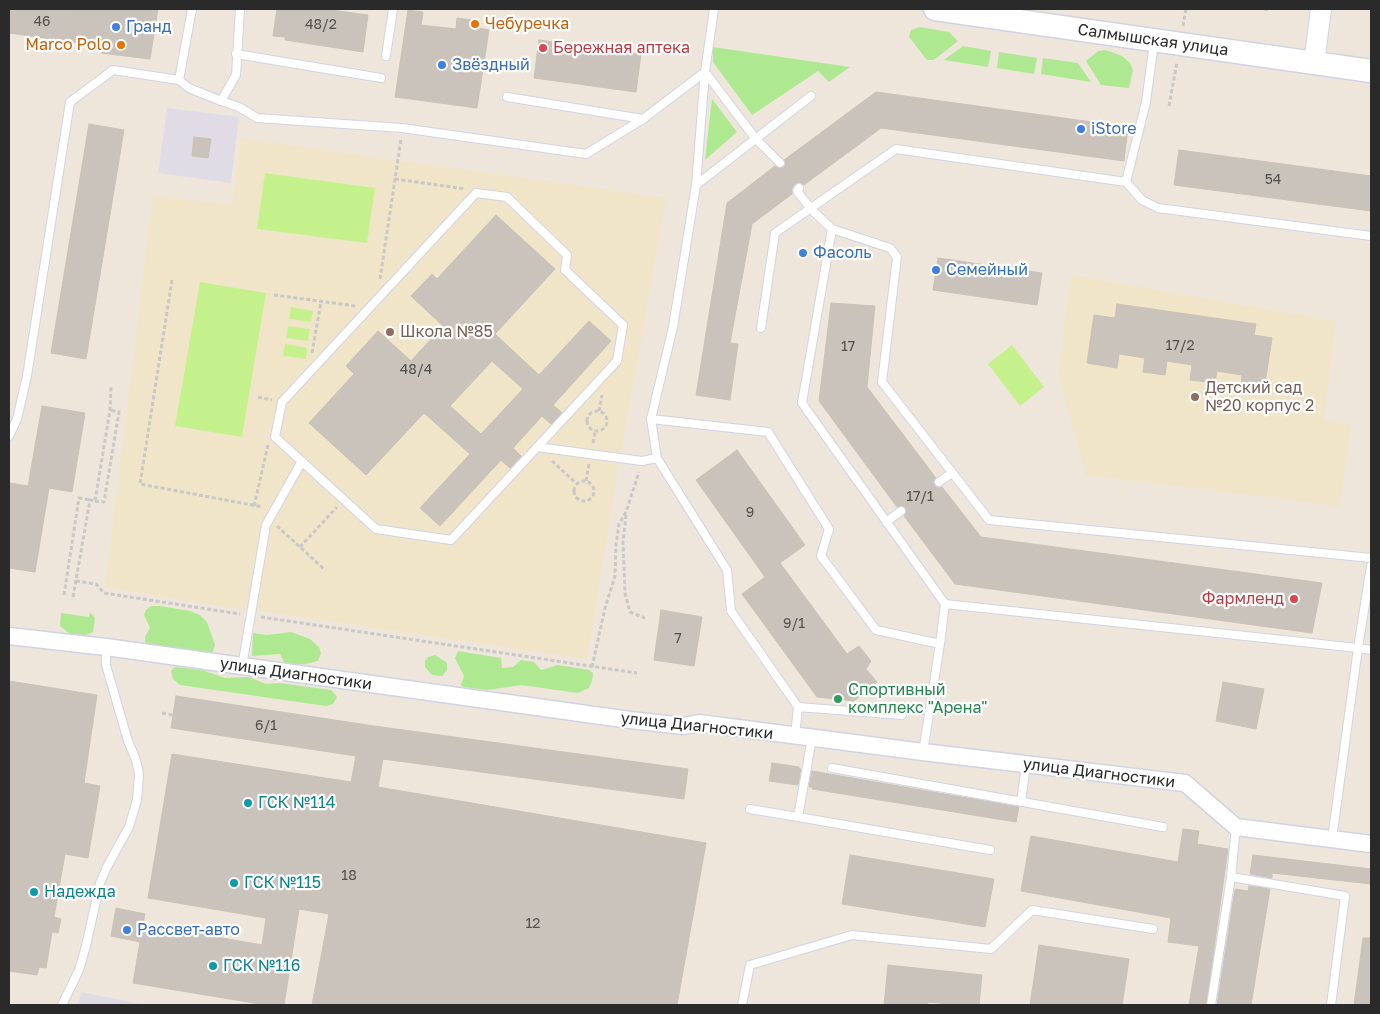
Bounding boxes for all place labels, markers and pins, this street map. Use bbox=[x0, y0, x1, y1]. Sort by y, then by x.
place label: Чебуречка bbox=[485, 14, 569, 34]
place label: Гранд bbox=[126, 17, 172, 37]
marker: Чебуречка bbox=[469, 18, 481, 30]
marker: Гранд bbox=[110, 21, 122, 33]
place label: Marco Polo bbox=[25, 35, 111, 55]
place label: Бережная аптека bbox=[553, 38, 690, 58]
marker: Marco Polo bbox=[115, 39, 127, 51]
marker: Бережная аптека bbox=[537, 42, 549, 54]
place label: Звёздный bbox=[452, 55, 530, 75]
marker: Звёздный bbox=[436, 59, 448, 71]
place label: iStore bbox=[1091, 119, 1137, 139]
marker: iStore bbox=[1075, 123, 1087, 135]
place label: Фасоль bbox=[813, 243, 872, 263]
marker: Фасоль bbox=[797, 247, 809, 259]
place label: Семейный bbox=[946, 260, 1028, 280]
marker: Семейный bbox=[930, 264, 942, 276]
place label: Школа №85 bbox=[400, 322, 493, 342]
marker: Школа №85 bbox=[384, 326, 396, 338]
place label: Детский сад №20 корпус 2 bbox=[1205, 378, 1314, 416]
marker: Детский сад №20 корпус 2 bbox=[1189, 391, 1201, 403]
place label: Фармленд bbox=[1202, 589, 1284, 609]
marker: Фармленд bbox=[1288, 593, 1300, 605]
place label: Спортивный комплекс "Арена" bbox=[848, 680, 988, 718]
marker: Спортивный комплекс "Арена" bbox=[832, 693, 844, 705]
place label: ГСК №114 bbox=[258, 793, 336, 813]
marker: ГСК №114 bbox=[242, 797, 254, 809]
place label: ГСК №115 bbox=[244, 873, 321, 893]
marker: ГСК №115 bbox=[228, 877, 240, 889]
place label: Надежда bbox=[44, 882, 116, 902]
marker: Надежда bbox=[28, 886, 40, 898]
place label: Рассвет-авто bbox=[137, 920, 240, 940]
marker: Рассвет-авто bbox=[121, 924, 133, 936]
place label: ГСК №116 bbox=[223, 956, 300, 976]
marker: ГСК №116 bbox=[207, 960, 219, 972]

